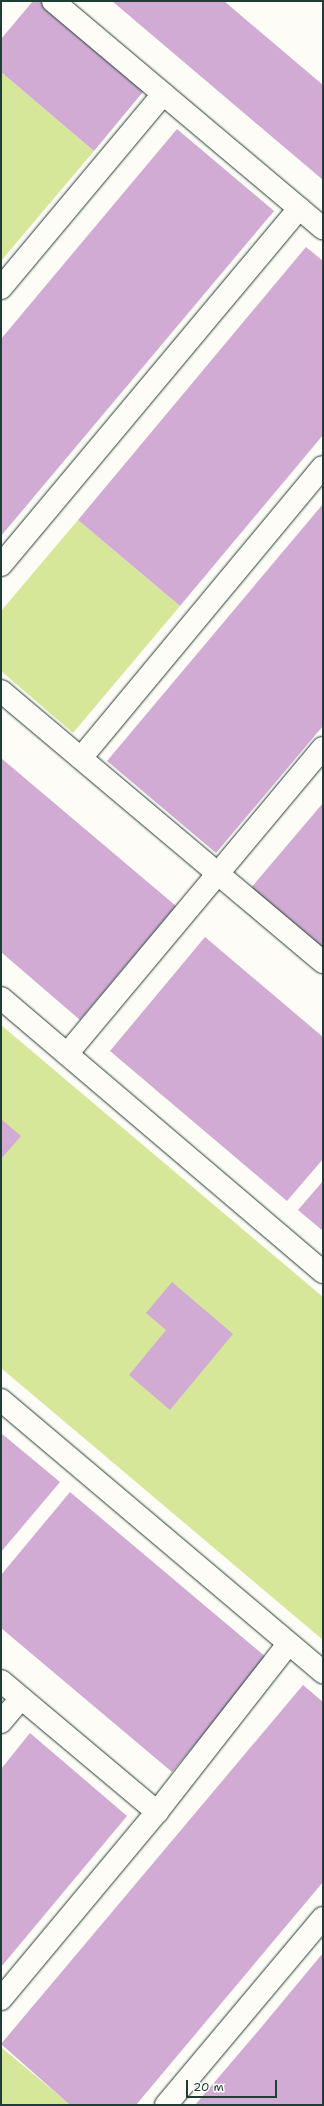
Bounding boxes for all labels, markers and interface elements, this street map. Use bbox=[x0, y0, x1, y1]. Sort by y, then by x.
scale bar bbox=[188, 2072, 279, 2098]
text: 20 m bbox=[193, 2079, 224, 2095]

